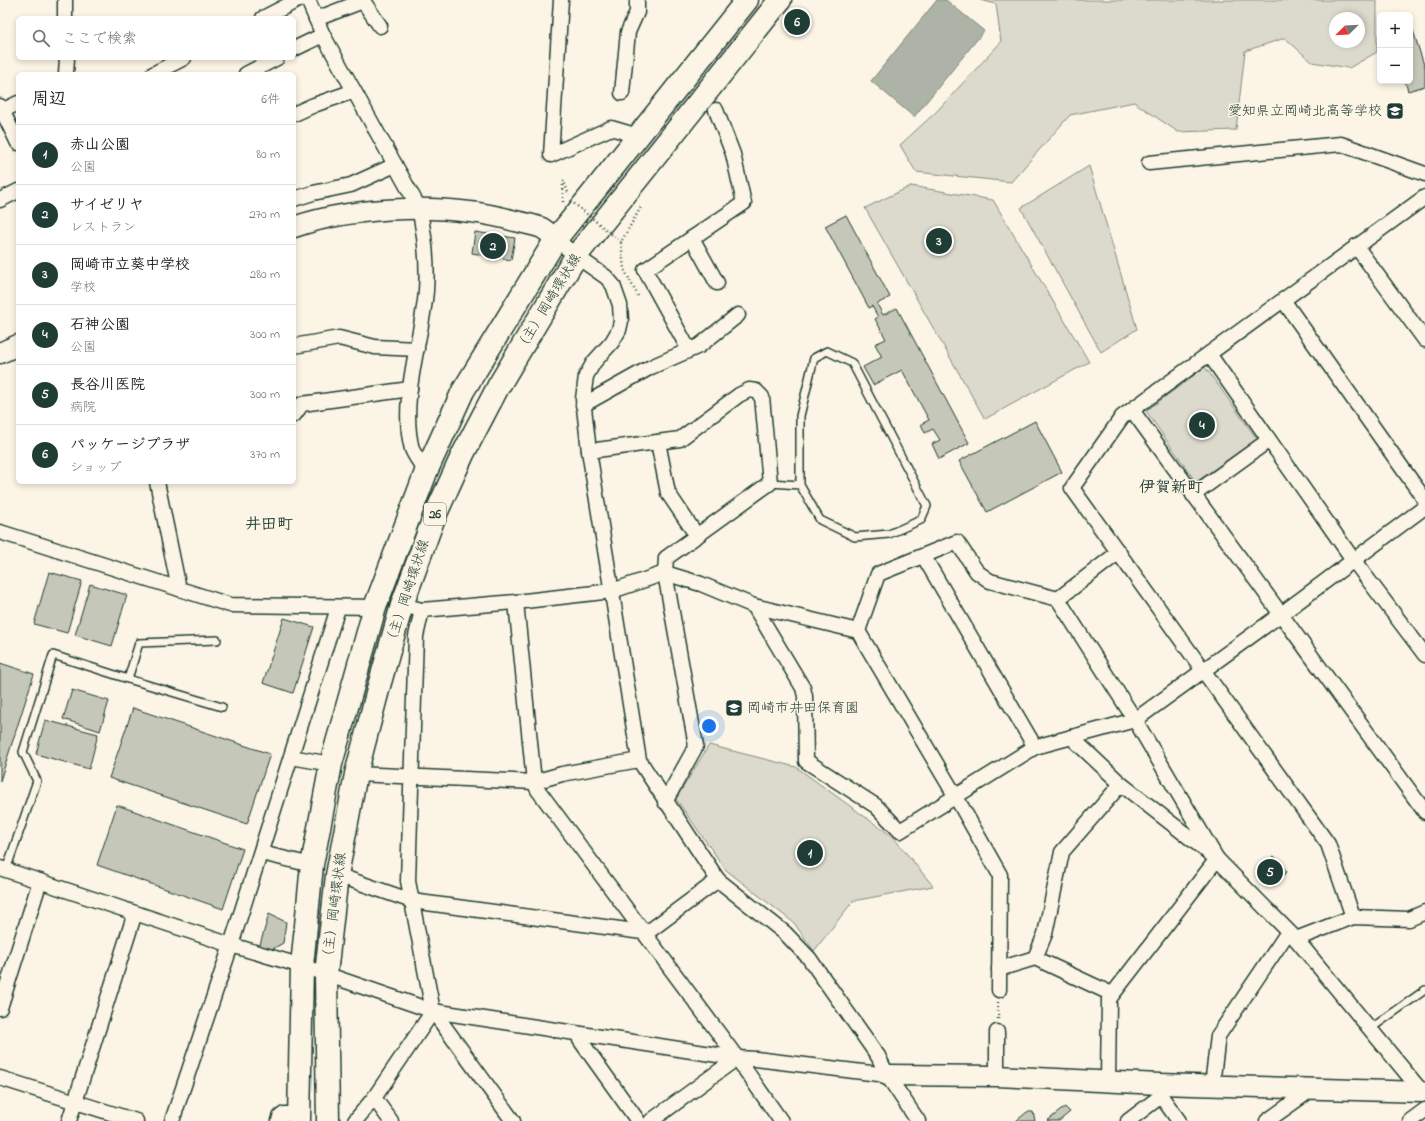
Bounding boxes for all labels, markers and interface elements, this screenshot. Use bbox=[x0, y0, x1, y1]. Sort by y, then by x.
pin: 6 bbox=[784, 7, 810, 37]
north arrow bbox=[1329, 12, 1365, 48]
map controls bbox=[1377, 12, 1413, 84]
button: + bbox=[1377, 12, 1413, 48]
search box bbox=[16, 16, 296, 60]
icon: search bbox=[30, 27, 52, 49]
text: ここで検索 bbox=[62, 28, 137, 50]
button: − bbox=[1377, 48, 1413, 84]
text: 周辺 bbox=[32, 87, 66, 112]
text: 6件 bbox=[261, 90, 280, 109]
place label: 愛知県立岡崎北高等学校 bbox=[1228, 101, 1382, 122]
school or university icon: 愛知県立岡崎北高等学校 bbox=[1385, 101, 1405, 121]
text: 赤山公園 bbox=[70, 134, 130, 156]
text: 1 bbox=[43, 145, 47, 164]
text: 80 m bbox=[256, 145, 280, 164]
text: 公園 bbox=[70, 158, 96, 177]
text: サイゼリヤ bbox=[70, 194, 144, 216]
text: 2 bbox=[42, 205, 48, 224]
text: 270 m bbox=[249, 205, 280, 224]
text: レストラン bbox=[70, 218, 136, 237]
pin: 3 bbox=[926, 226, 952, 256]
pin: 2 bbox=[480, 231, 506, 261]
street label: （主）岡崎環状線 bbox=[511, 250, 587, 356]
text: 岡崎市立葵中学校 bbox=[70, 254, 190, 276]
text: 3 bbox=[42, 265, 48, 284]
text: 280 m bbox=[250, 265, 280, 284]
text: 学校 bbox=[70, 278, 96, 297]
text: 石神公園 bbox=[70, 314, 130, 336]
text: 4 bbox=[42, 325, 48, 344]
text: 300 m bbox=[250, 325, 280, 344]
text: 公園 bbox=[70, 338, 96, 357]
text: 長谷川医院 bbox=[70, 374, 145, 396]
text: 5 bbox=[41, 385, 49, 404]
text: 300 m bbox=[250, 385, 280, 404]
text: 病院 bbox=[70, 398, 96, 417]
pin: 4 bbox=[1189, 410, 1215, 440]
text: パッケージプラザ bbox=[70, 434, 190, 456]
text: 6 bbox=[42, 445, 48, 464]
text: 370 m bbox=[250, 445, 280, 464]
text: ショップ bbox=[70, 458, 121, 477]
district label: 伊賀新町 bbox=[1139, 476, 1203, 500]
road number: 26 bbox=[424, 503, 446, 525]
district label: 井田町 bbox=[245, 513, 293, 537]
street label: （主）岡崎環状線 bbox=[381, 536, 435, 650]
school or university icon: 岡崎市井田保育園 bbox=[724, 698, 744, 718]
place label: 岡崎市井田保育園 bbox=[747, 698, 859, 719]
your location bbox=[699, 716, 719, 736]
pin: 1 bbox=[797, 838, 823, 868]
street label: （主）岡崎環状線 bbox=[318, 851, 352, 965]
pin: 5 bbox=[1257, 857, 1283, 887]

